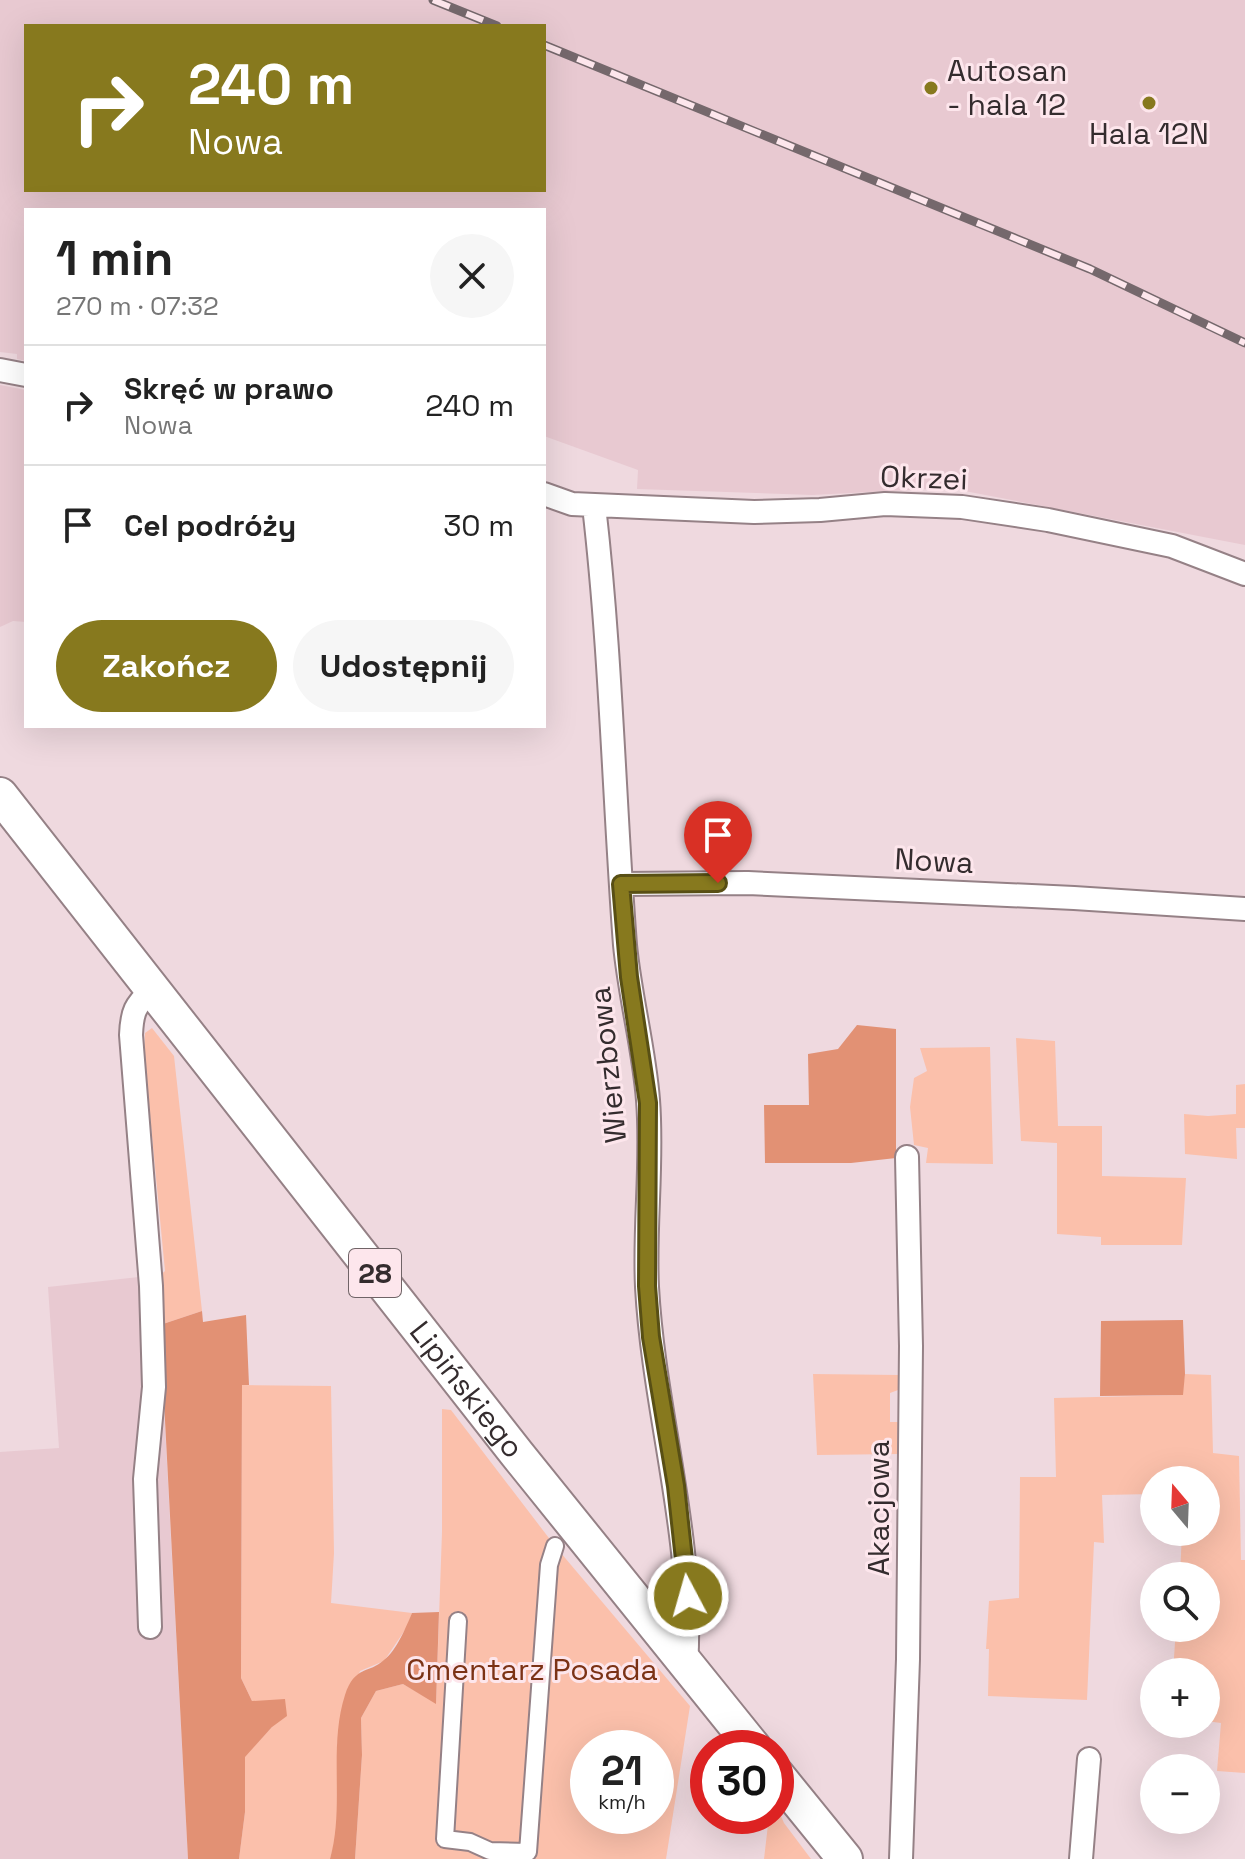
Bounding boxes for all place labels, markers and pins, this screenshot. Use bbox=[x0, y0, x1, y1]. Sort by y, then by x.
place label: Autosan - hala 12 bbox=[947, 51, 1067, 124]
marker: Autosan - hala 12 bbox=[922, 79, 940, 97]
marker: Hala 12N bbox=[1140, 94, 1158, 112]
place label: Hala 12N bbox=[1089, 114, 1209, 153]
pin bbox=[684, 801, 752, 883]

